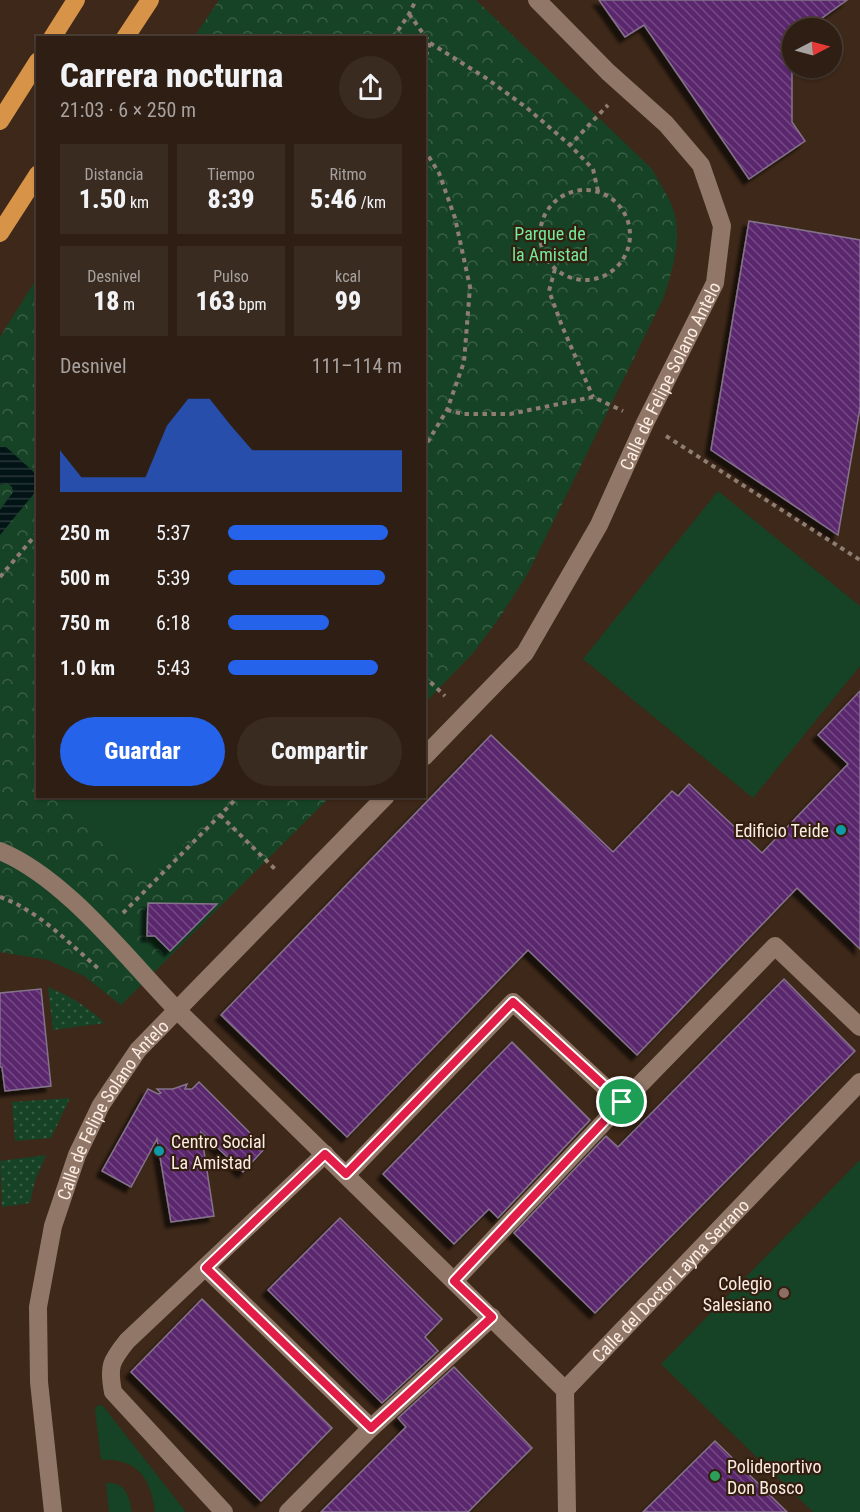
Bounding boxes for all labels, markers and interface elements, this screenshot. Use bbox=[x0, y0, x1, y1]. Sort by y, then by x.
north arrow bbox=[782, 18, 842, 78]
map controls bbox=[782, 18, 842, 78]
text: Carrera nocturna bbox=[60, 56, 283, 95]
button: share bbox=[339, 56, 402, 119]
text: 21:03 · 6 × 250 m bbox=[60, 98, 196, 122]
text: Distancia bbox=[85, 165, 143, 184]
text: Tiempo bbox=[207, 165, 255, 184]
text: Ritmo bbox=[330, 165, 366, 184]
text: 1.50 bbox=[79, 184, 126, 214]
text: 8:39 bbox=[208, 184, 255, 214]
text: 5:46 bbox=[310, 184, 357, 214]
text: km bbox=[126, 193, 149, 212]
text: /km bbox=[357, 193, 386, 212]
park label: Parque de la Amistad bbox=[512, 223, 588, 265]
text: Desnivel bbox=[87, 267, 141, 286]
text: Pulso bbox=[213, 267, 249, 286]
text: kcal bbox=[335, 267, 361, 286]
street label: Calle de Felipe Solano Antelo bbox=[615, 278, 725, 473]
text: 18 bbox=[93, 286, 119, 316]
text: 163 bbox=[195, 286, 235, 316]
text: 99 bbox=[335, 286, 361, 316]
text: m bbox=[119, 295, 135, 314]
text: bpm bbox=[235, 295, 267, 314]
text: Desnivel bbox=[60, 354, 127, 378]
text: 111–114 m bbox=[312, 354, 402, 378]
text: 250 m bbox=[60, 521, 110, 545]
text: 5:37 bbox=[156, 521, 190, 545]
text: 500 m bbox=[60, 566, 110, 590]
text: 5:39 bbox=[156, 566, 190, 590]
text: 750 m bbox=[60, 611, 110, 635]
text: 6:18 bbox=[156, 611, 190, 635]
text: 1.0 km bbox=[60, 656, 115, 680]
text: 5:43 bbox=[156, 656, 190, 680]
button: Guardar bbox=[60, 717, 225, 786]
button: Compartir bbox=[237, 717, 402, 786]
place label: Edificio Teide bbox=[735, 820, 829, 841]
marker: Edificio Teide bbox=[834, 823, 848, 837]
street label: Calle de Felipe Solano Antelo bbox=[52, 1015, 173, 1202]
pin bbox=[596, 1076, 647, 1127]
icon: arrive bbox=[605, 1085, 638, 1118]
place label: Centro Social La Amistad bbox=[171, 1131, 266, 1173]
marker: Centro Social La Amistad bbox=[152, 1144, 166, 1158]
street label: Calle del Doctor Layna Serrano bbox=[587, 1194, 753, 1366]
place label: Colegio Salesiano bbox=[703, 1273, 772, 1315]
marker: Colegio Salesiano bbox=[777, 1286, 791, 1300]
place label: Polideportivo Don Bosco bbox=[727, 1456, 821, 1498]
marker: Polideportivo Don Bosco bbox=[708, 1469, 722, 1483]

